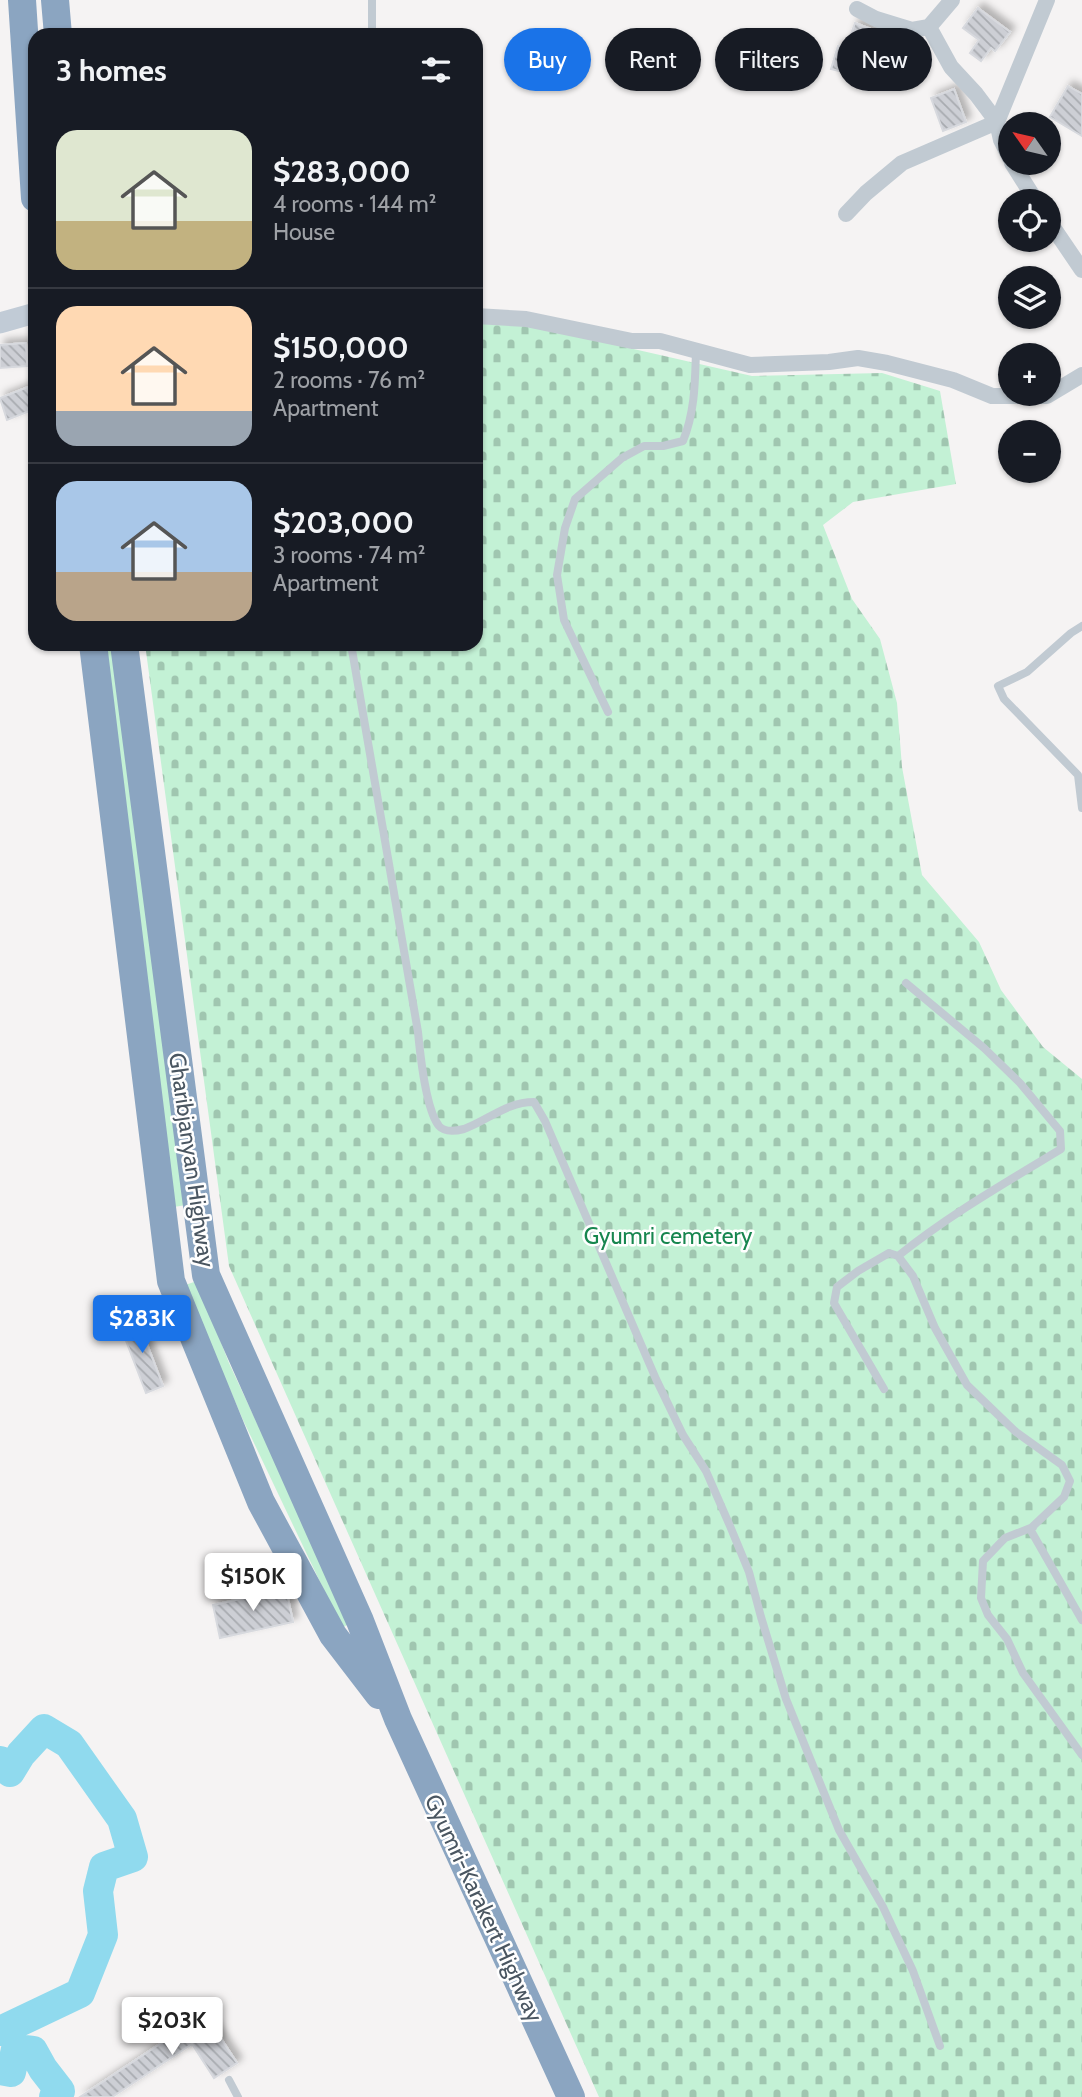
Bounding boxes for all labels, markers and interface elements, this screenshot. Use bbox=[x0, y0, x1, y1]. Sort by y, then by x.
chip: Buy bbox=[504, 28, 591, 91]
chip: Rent bbox=[605, 28, 701, 91]
chip: Filters bbox=[715, 28, 823, 91]
chip: New bbox=[837, 28, 932, 91]
icon: filters bbox=[417, 51, 455, 89]
text: 3 homes bbox=[56, 52, 167, 89]
north arrow bbox=[998, 112, 1060, 175]
map controls bbox=[998, 112, 1061, 483]
text: $283,000 bbox=[273, 153, 411, 190]
icon: home bbox=[112, 158, 196, 242]
button: locate bbox=[998, 189, 1061, 252]
text: 4 rooms · 144 m² bbox=[273, 190, 436, 218]
text: House bbox=[273, 218, 335, 246]
button: layers bbox=[998, 266, 1061, 329]
text: $150,000 bbox=[273, 329, 409, 366]
icon: home bbox=[112, 334, 196, 418]
button: + bbox=[998, 343, 1061, 406]
text: 2 rooms · 76 m² bbox=[273, 366, 425, 394]
text: Apartment bbox=[273, 394, 378, 422]
button: − bbox=[998, 420, 1061, 483]
text: $203,000 bbox=[273, 504, 414, 541]
icon: home bbox=[112, 509, 196, 593]
text: 3 rooms · 74 m² bbox=[273, 541, 425, 569]
text: Apartment bbox=[273, 569, 378, 597]
street label: Gharibjanyan Highway bbox=[163, 1051, 221, 1269]
park label: Gyumri cemetery bbox=[584, 1222, 753, 1250]
pin: $283K bbox=[93, 1296, 191, 1355]
text: $283K bbox=[109, 1304, 175, 1332]
pin: $150K bbox=[204, 1554, 302, 1613]
text: $150K bbox=[221, 1562, 285, 1590]
street label: Gyumri-Karakert Highway bbox=[419, 1790, 549, 2027]
pin: $203K bbox=[123, 1997, 221, 2057]
text: $203K bbox=[138, 2006, 206, 2034]

